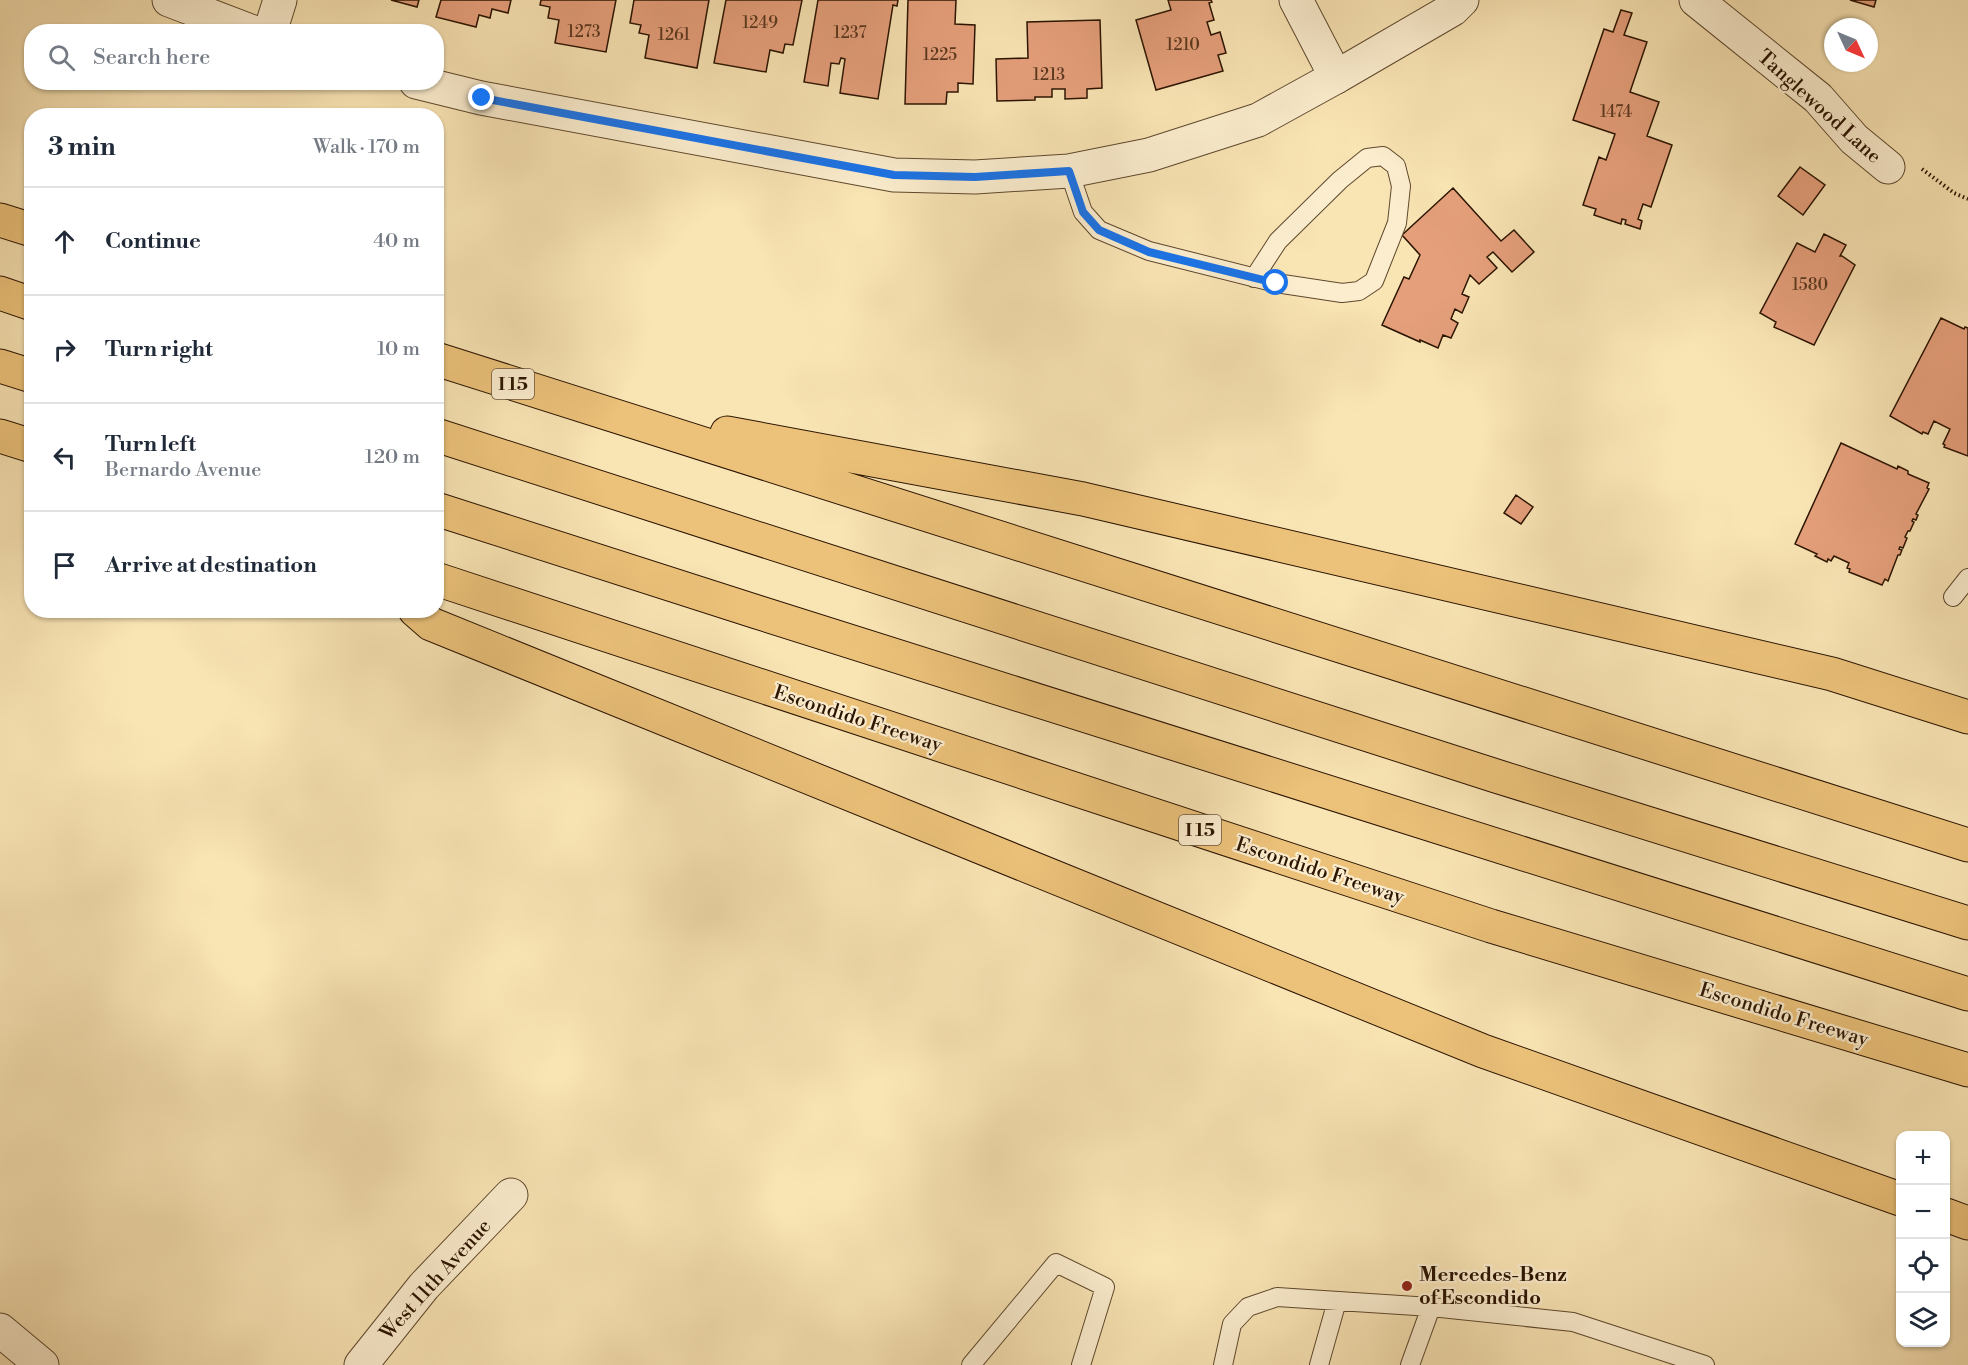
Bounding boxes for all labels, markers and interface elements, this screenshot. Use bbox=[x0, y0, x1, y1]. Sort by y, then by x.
house number: 1249 bbox=[742, 13, 778, 33]
north arrow bbox=[1824, 18, 1878, 72]
house number: 1273 bbox=[567, 22, 601, 42]
house number: 1237 bbox=[834, 23, 866, 43]
search box bbox=[24, 24, 444, 90]
house number: 1261 bbox=[658, 25, 690, 45]
house number: 1210 bbox=[1166, 35, 1200, 55]
icon: search bbox=[45, 41, 78, 74]
text: Search here bbox=[93, 44, 210, 71]
house number: 1225 bbox=[923, 45, 957, 65]
street label: Tanglewood Lane bbox=[1752, 45, 1886, 169]
house number: 1213 bbox=[1033, 65, 1065, 85]
route end bbox=[468, 84, 494, 110]
house number: 1474 bbox=[1600, 102, 1632, 122]
text: 3 min bbox=[48, 131, 116, 163]
text: Walk · 170 m bbox=[313, 135, 420, 160]
icon: ahead bbox=[48, 225, 81, 258]
text: Continue bbox=[105, 228, 201, 255]
text: 40 m bbox=[373, 229, 420, 254]
route start bbox=[1262, 269, 1288, 295]
house number: 1580 bbox=[1792, 275, 1828, 295]
icon: right bbox=[48, 333, 81, 366]
text: Turn right bbox=[105, 336, 213, 363]
text: 10 m bbox=[377, 337, 420, 362]
road number: I 15 bbox=[492, 369, 534, 399]
text: Turn left bbox=[105, 431, 196, 458]
icon: left bbox=[48, 441, 81, 474]
text: 120 m bbox=[365, 445, 420, 470]
text: Bernardo Avenue bbox=[105, 458, 261, 483]
icon: arrive bbox=[48, 549, 81, 582]
text: Arrive at destination bbox=[105, 552, 317, 579]
street label: Escondido Freeway bbox=[770, 680, 945, 759]
road number: I 15 bbox=[1179, 815, 1221, 845]
street label: Escondido Freeway bbox=[1232, 832, 1407, 911]
street label: Escondido Freeway bbox=[1696, 978, 1871, 1053]
map controls bbox=[1896, 1131, 1950, 1347]
button: + bbox=[1896, 1131, 1950, 1185]
button: − bbox=[1896, 1185, 1950, 1239]
street label: West 11th Avenue bbox=[375, 1214, 497, 1346]
button: locate bbox=[1896, 1239, 1950, 1293]
place label: Mercedes-Benz of Escondido bbox=[1419, 1263, 1567, 1311]
marker: Mercedes-Benz of Escondido bbox=[1400, 1279, 1414, 1293]
button: layers bbox=[1896, 1293, 1950, 1347]

